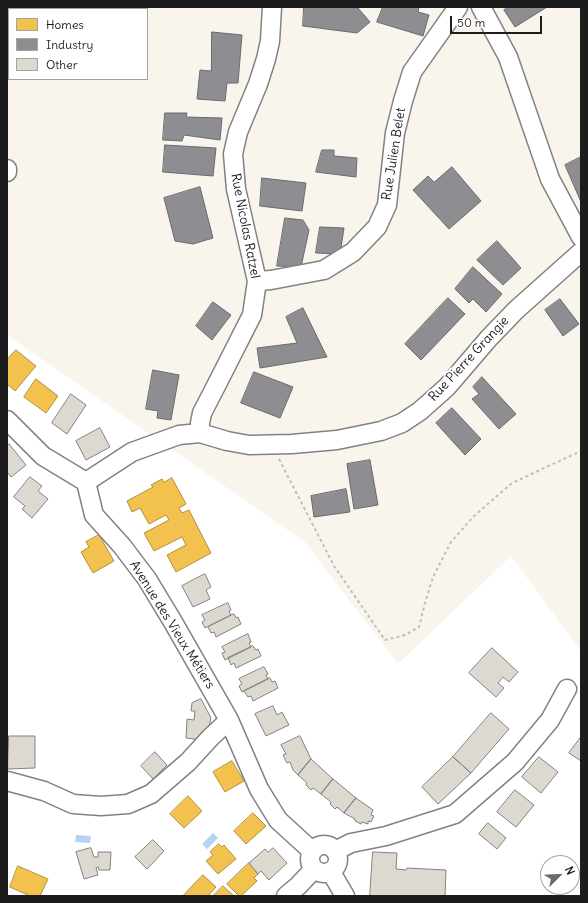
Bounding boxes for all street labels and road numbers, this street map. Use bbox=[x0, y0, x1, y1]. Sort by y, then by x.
street label: Rue Julien Belet bbox=[379, 107, 409, 201]
street label: Rue Nicolas Ratzel bbox=[227, 172, 263, 280]
street label: Rue Pierre Grangie bbox=[426, 313, 512, 405]
street label: Avenue des Vieux Métiers bbox=[126, 558, 218, 692]

